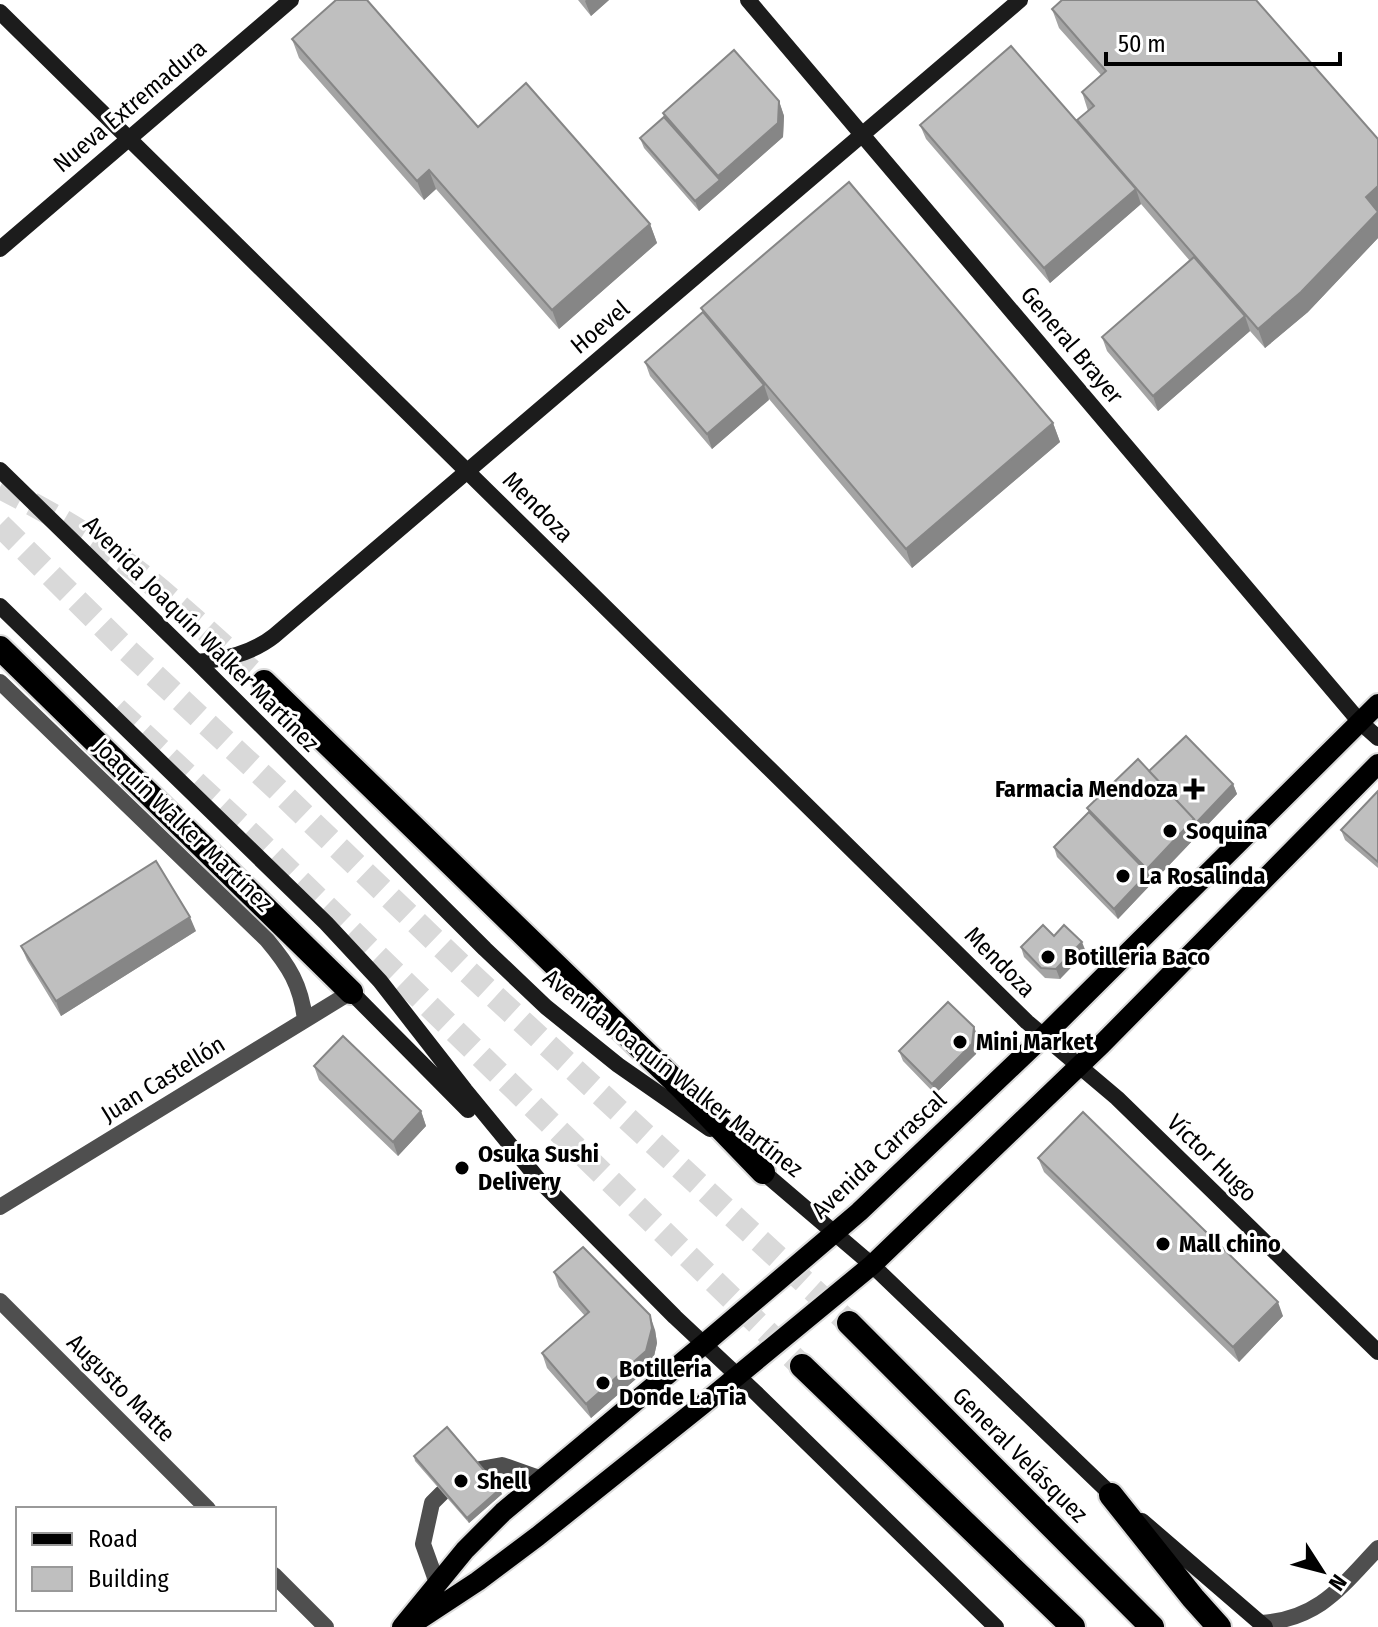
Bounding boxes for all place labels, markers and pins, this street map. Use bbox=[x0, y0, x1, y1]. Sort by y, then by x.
place label: Farmacia Mendoza bbox=[995, 775, 1178, 803]
marker: Farmacia Mendoza bbox=[1185, 780, 1203, 798]
place label: Soquina bbox=[1186, 817, 1268, 845]
marker: Soquina bbox=[1161, 822, 1179, 840]
place label: La Rosalinda bbox=[1139, 862, 1265, 890]
marker: La Rosalinda bbox=[1114, 867, 1132, 885]
place label: Botilleria Baco bbox=[1064, 943, 1210, 971]
marker: Botilleria Baco bbox=[1039, 948, 1057, 966]
place label: Mini Market bbox=[976, 1028, 1094, 1056]
marker: Mini Market bbox=[951, 1033, 969, 1051]
place label: Osuka Sushi Delivery bbox=[478, 1140, 599, 1196]
marker: Osuka Sushi Delivery bbox=[453, 1159, 471, 1177]
place label: Mall chino bbox=[1179, 1230, 1281, 1258]
marker: Mall chino bbox=[1154, 1235, 1172, 1253]
place label: Botilleria Donde La Tia bbox=[619, 1355, 747, 1411]
marker: Botilleria Donde La Tia bbox=[594, 1374, 612, 1392]
place label: Shell bbox=[477, 1467, 528, 1495]
marker: Shell bbox=[452, 1472, 470, 1490]

